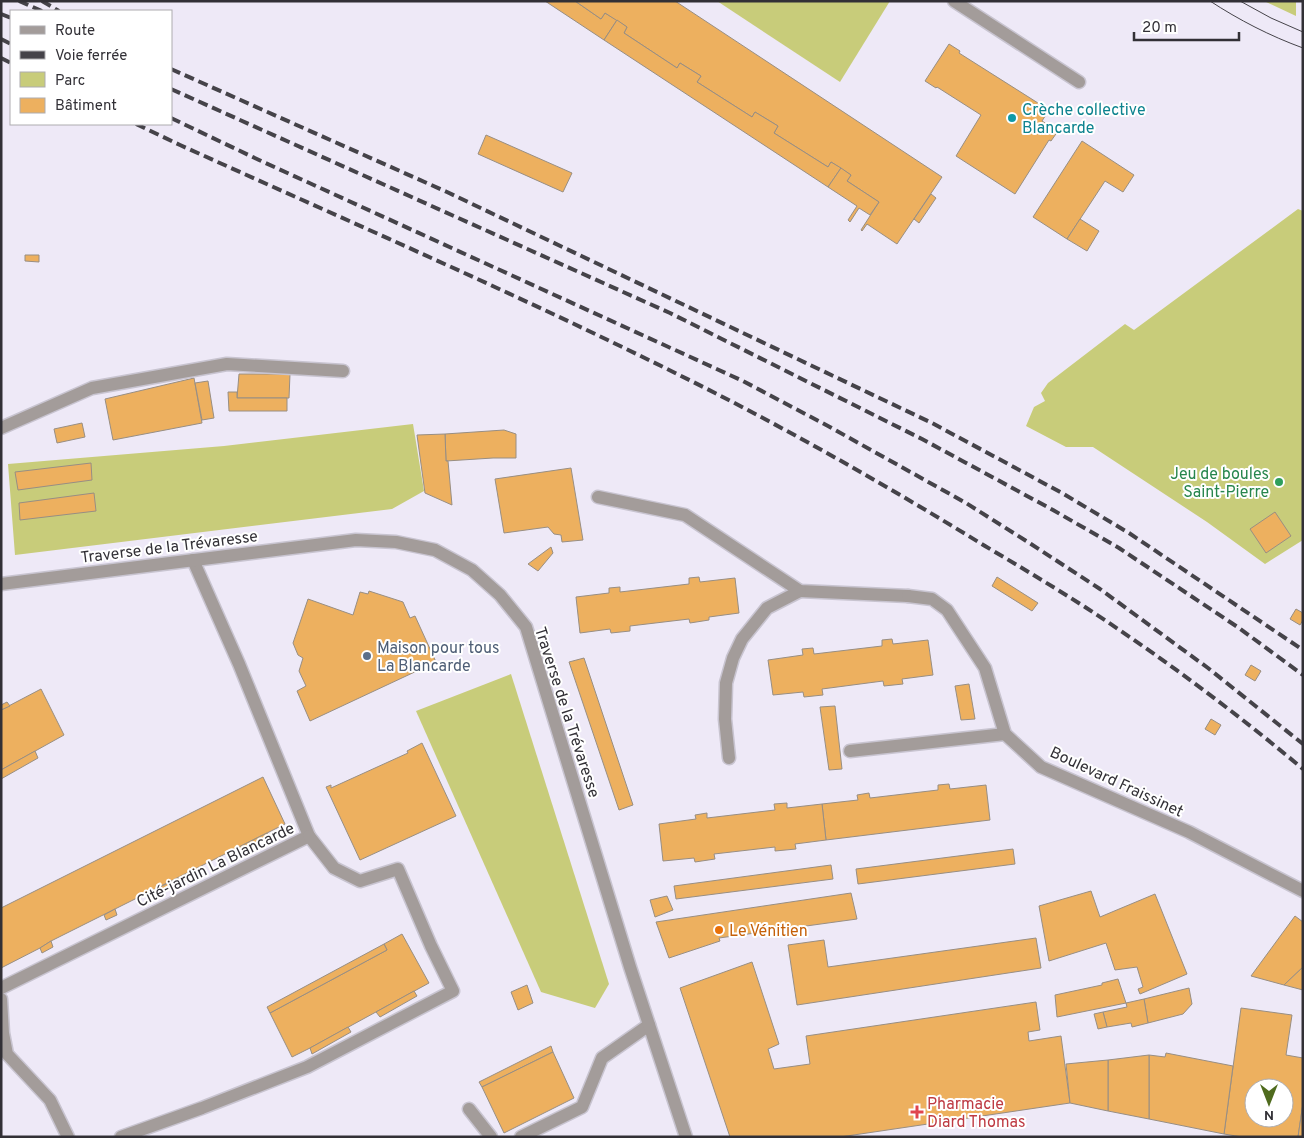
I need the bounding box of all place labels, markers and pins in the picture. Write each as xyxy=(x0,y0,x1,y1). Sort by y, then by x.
place label: Crèche collective Blancarde xyxy=(1022,101,1146,139)
marker: Crèche collective Blancarde xyxy=(1006,112,1018,124)
place label: Jeu de boules Saint-Pierre xyxy=(1170,465,1269,503)
marker: Jeu de boules Saint-Pierre xyxy=(1273,476,1285,488)
place label: Maison pour tous La Blancarde xyxy=(377,639,499,677)
marker: Maison pour tous La Blancarde xyxy=(361,650,373,662)
place label: Le Vénitien xyxy=(729,922,808,942)
marker: Le Vénitien xyxy=(713,924,725,936)
place label: Pharmacie Diard Thomas xyxy=(927,1095,1026,1133)
marker: Pharmacie Diard Thomas xyxy=(911,1106,923,1118)

